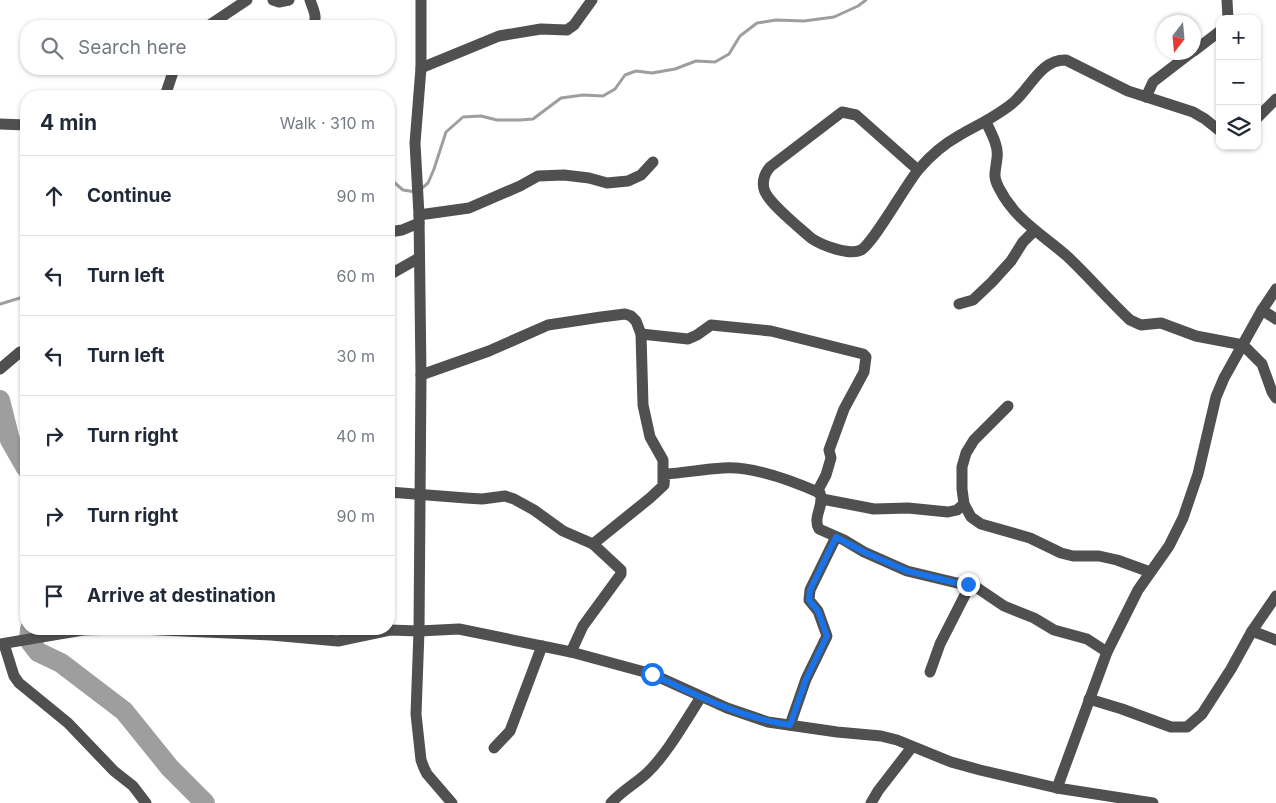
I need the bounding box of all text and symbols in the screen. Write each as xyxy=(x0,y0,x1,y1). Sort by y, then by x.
north arrow xyxy=(1156,15,1201,60)
map controls xyxy=(1216,15,1261,150)
button: + xyxy=(1216,15,1261,60)
search box xyxy=(20,20,395,75)
icon: search xyxy=(38,34,66,62)
text: Search here xyxy=(78,36,187,59)
button: − xyxy=(1216,60,1261,105)
button: layers xyxy=(1216,105,1261,150)
text: 4 min xyxy=(40,110,97,135)
text: Walk · 310 m xyxy=(280,113,375,133)
icon: ahead xyxy=(40,182,68,210)
text: Continue xyxy=(87,184,172,207)
text: 90 m xyxy=(336,186,375,206)
icon: left xyxy=(40,262,68,290)
text: Turn left xyxy=(87,264,165,287)
text: 60 m xyxy=(336,266,375,286)
icon: left xyxy=(40,342,68,370)
text: Turn left xyxy=(87,344,165,367)
text: 30 m xyxy=(337,346,375,366)
icon: right xyxy=(40,422,68,450)
text: Turn right xyxy=(87,424,178,447)
text: 40 m xyxy=(336,426,375,446)
icon: right xyxy=(40,502,68,530)
text: Turn right xyxy=(87,504,178,527)
text: 90 m xyxy=(336,506,375,526)
route end xyxy=(957,573,980,596)
icon: arrive xyxy=(40,582,68,610)
text: Arrive at destination xyxy=(87,584,276,607)
route start xyxy=(641,663,664,686)

